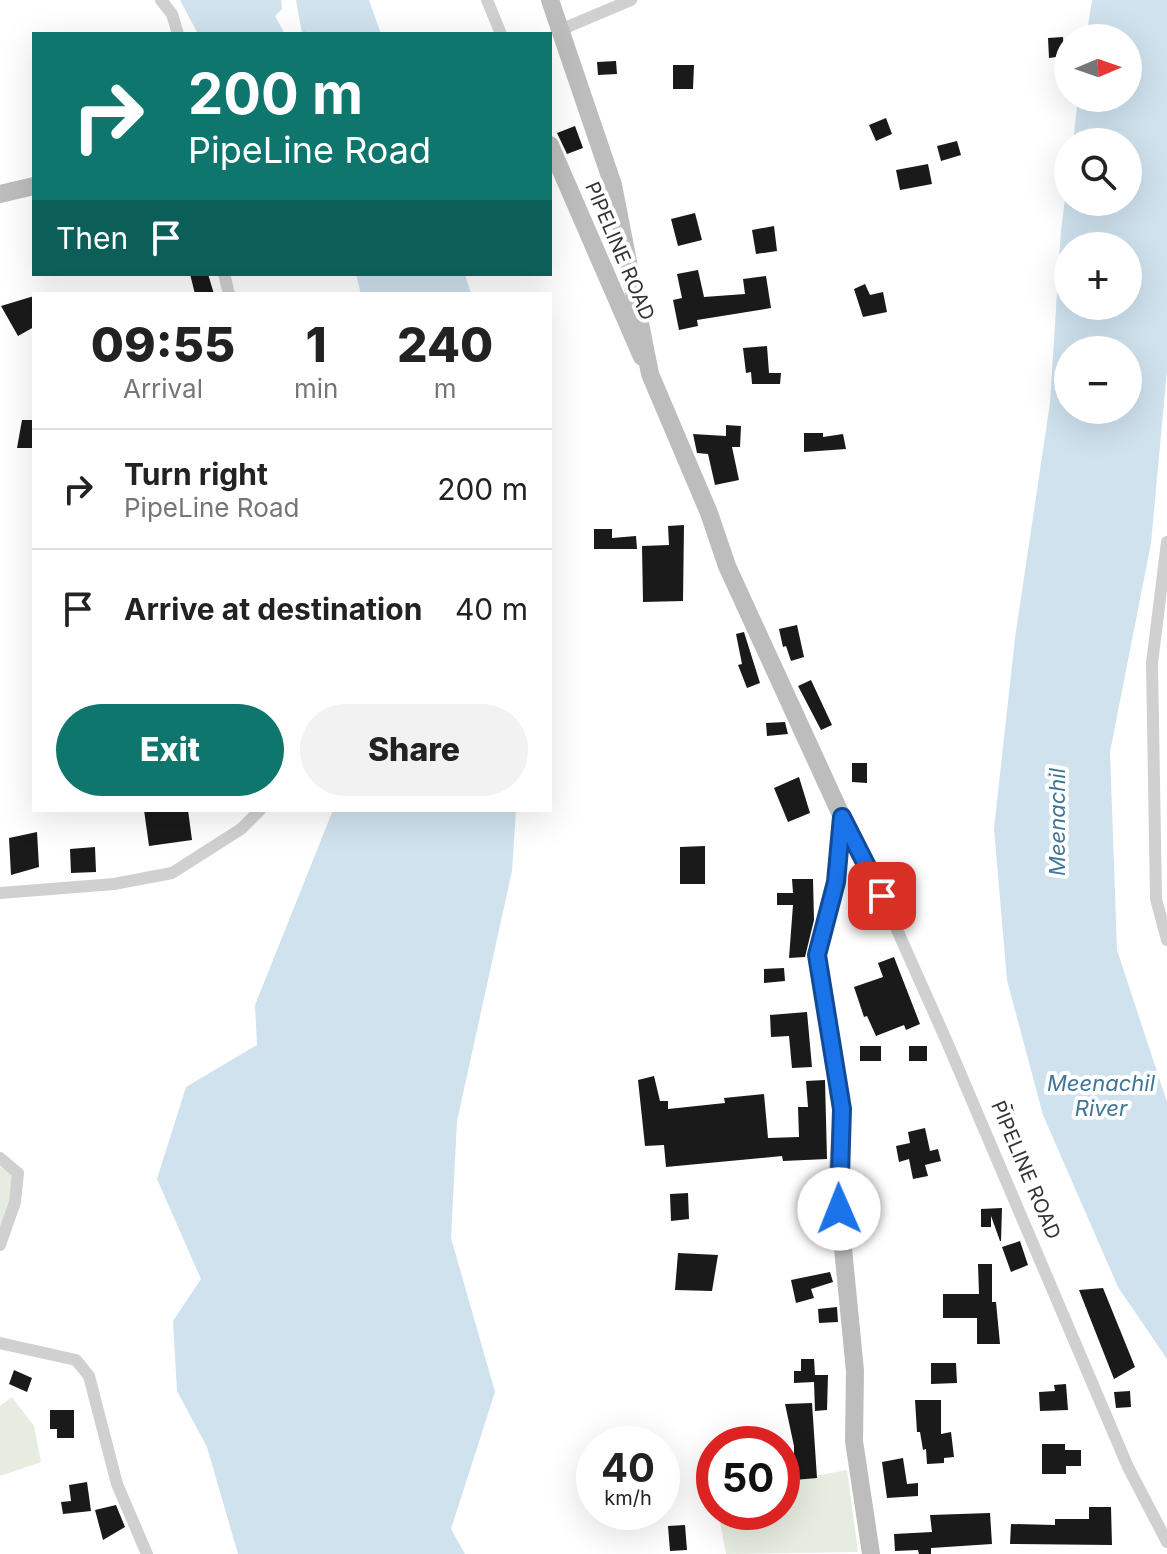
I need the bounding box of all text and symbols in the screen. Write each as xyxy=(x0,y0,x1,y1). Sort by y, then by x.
north arrow xyxy=(1054,24,1142,112)
map controls xyxy=(1054,24,1142,424)
text: 200 m xyxy=(188,60,363,128)
icon: right xyxy=(56,64,160,168)
text: PipeLine Road xyxy=(188,128,431,172)
button: search xyxy=(1054,128,1142,216)
street label: PIPELINE ROAD xyxy=(580,178,660,324)
icon: arrive xyxy=(144,216,188,260)
text: Then xyxy=(56,220,128,256)
button: + xyxy=(1054,232,1142,320)
text: 09:55 xyxy=(91,315,235,374)
text: 1 xyxy=(306,315,327,374)
text: 240 xyxy=(397,315,493,374)
button: − xyxy=(1054,336,1142,424)
text: Arrival xyxy=(123,373,203,404)
text: min xyxy=(294,373,338,404)
text: m xyxy=(434,373,457,404)
text: Turn right xyxy=(124,456,268,492)
icon: right xyxy=(56,467,100,511)
text: 200 m xyxy=(437,471,528,507)
text: PipeLine Road xyxy=(124,492,300,523)
icon: arrive xyxy=(56,587,100,631)
text: Arrive at destination xyxy=(124,591,422,627)
text: 40 m xyxy=(455,591,528,627)
button: Exit xyxy=(56,704,284,796)
button: Share xyxy=(300,704,528,796)
water label: Meenachil xyxy=(1044,767,1070,876)
pin xyxy=(848,862,916,930)
icon: arrive xyxy=(860,874,904,918)
water label: Meenachil River xyxy=(1047,1070,1156,1121)
street label: PIPELINE ROAD xyxy=(986,1097,1066,1243)
position arrow xyxy=(797,1167,881,1251)
speed limit sign: 50 xyxy=(696,1426,800,1530)
text: 40 xyxy=(601,1443,655,1492)
text: km/h xyxy=(604,1486,652,1510)

